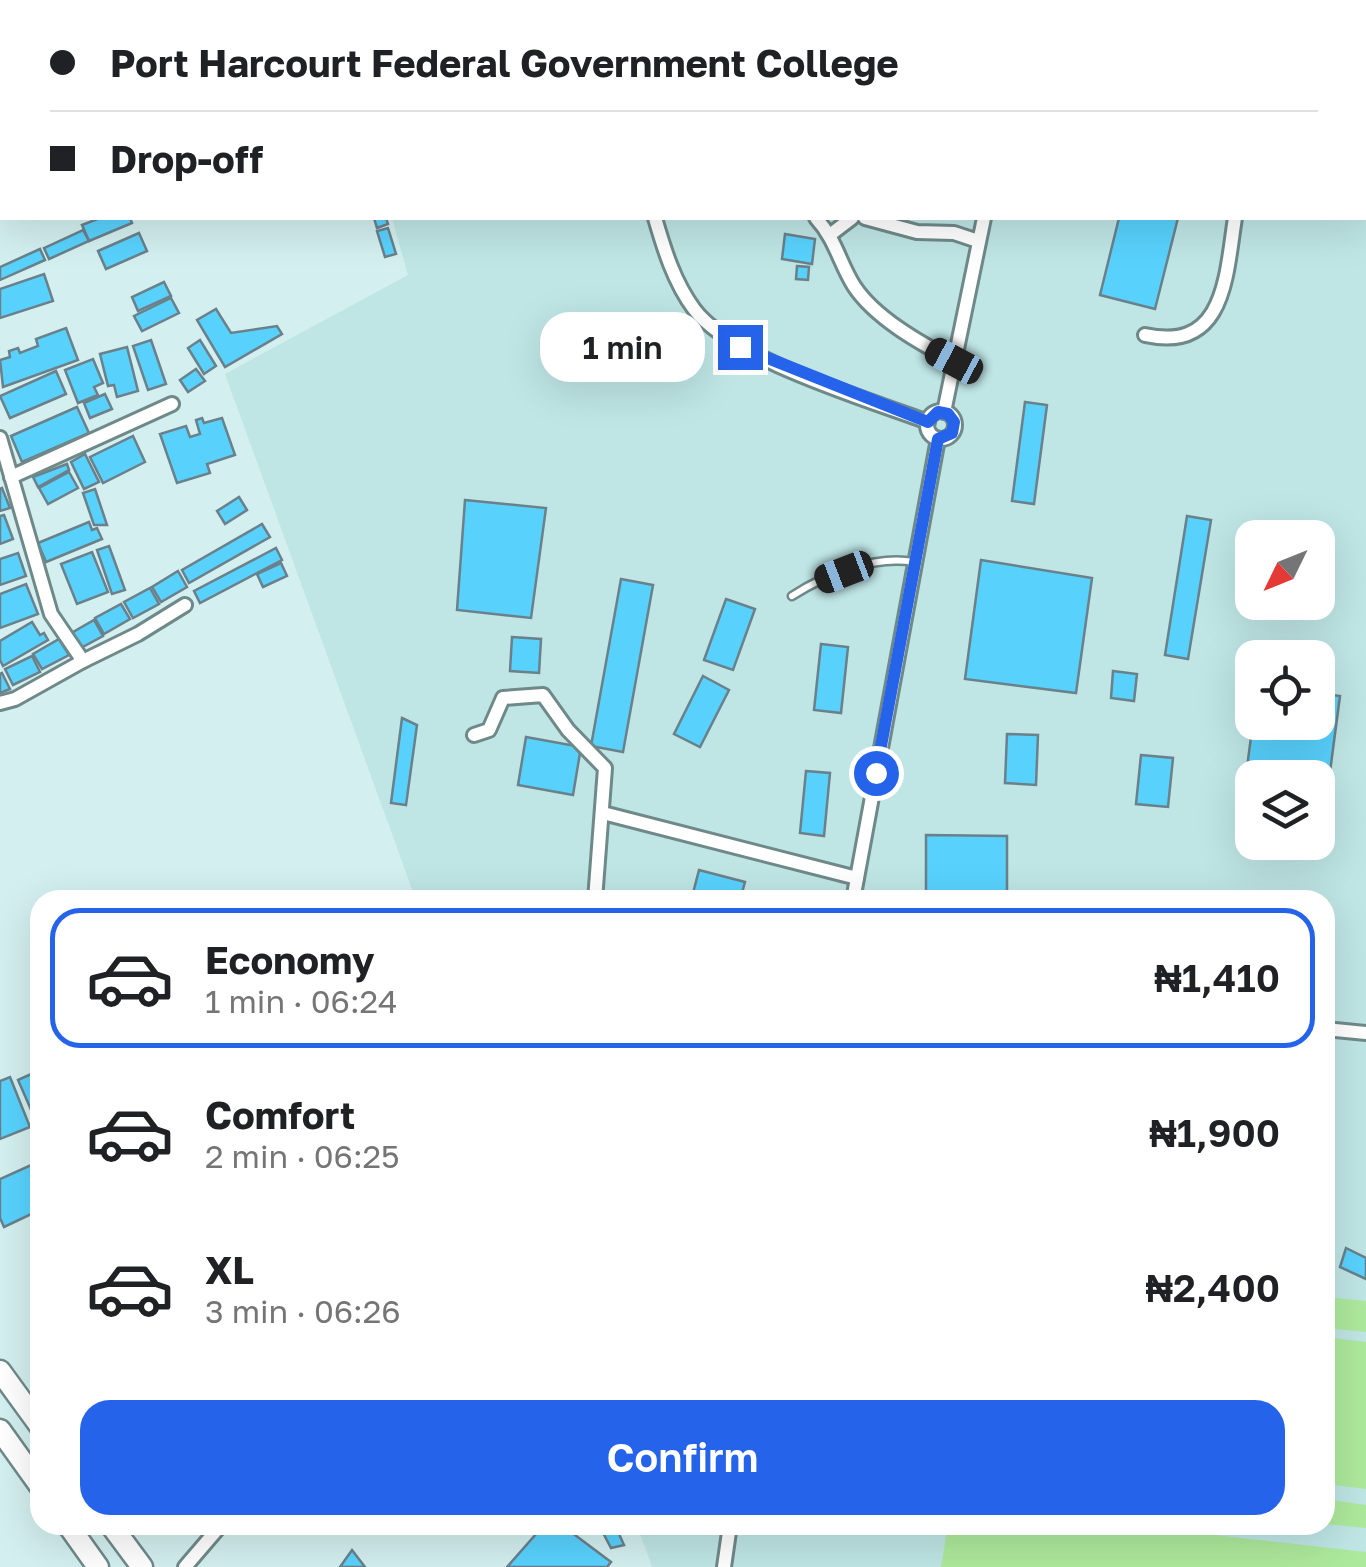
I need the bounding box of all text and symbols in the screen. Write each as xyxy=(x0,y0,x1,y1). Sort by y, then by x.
text: Port Harcourt Federal Government College xyxy=(110,40,899,85)
text: Drop-off xyxy=(110,136,263,181)
callout: 1 min xyxy=(540,312,705,382)
route end xyxy=(718,325,763,370)
text: 1 min xyxy=(582,328,663,366)
car xyxy=(920,334,988,388)
north arrow xyxy=(1235,520,1335,620)
map controls xyxy=(1235,520,1335,860)
car xyxy=(811,547,877,597)
button: locate xyxy=(1235,640,1335,740)
route start xyxy=(854,751,899,796)
button: layers xyxy=(1235,760,1335,860)
icon: car xyxy=(85,933,175,1023)
text: Economy xyxy=(205,937,374,982)
text: ₦1,410 xyxy=(1154,955,1280,1000)
text: 1 min · 06:24 xyxy=(205,982,398,1020)
icon: car xyxy=(85,1088,175,1178)
text: Comfort xyxy=(205,1092,355,1137)
text: ₦1,900 xyxy=(1149,1110,1280,1155)
text: 2 min · 06:25 xyxy=(205,1137,400,1175)
icon: car xyxy=(85,1243,175,1333)
text: XL xyxy=(205,1247,254,1292)
text: ₦2,400 xyxy=(1146,1265,1280,1310)
text: 3 min · 06:26 xyxy=(205,1292,401,1330)
button: Confirm xyxy=(80,1400,1285,1515)

